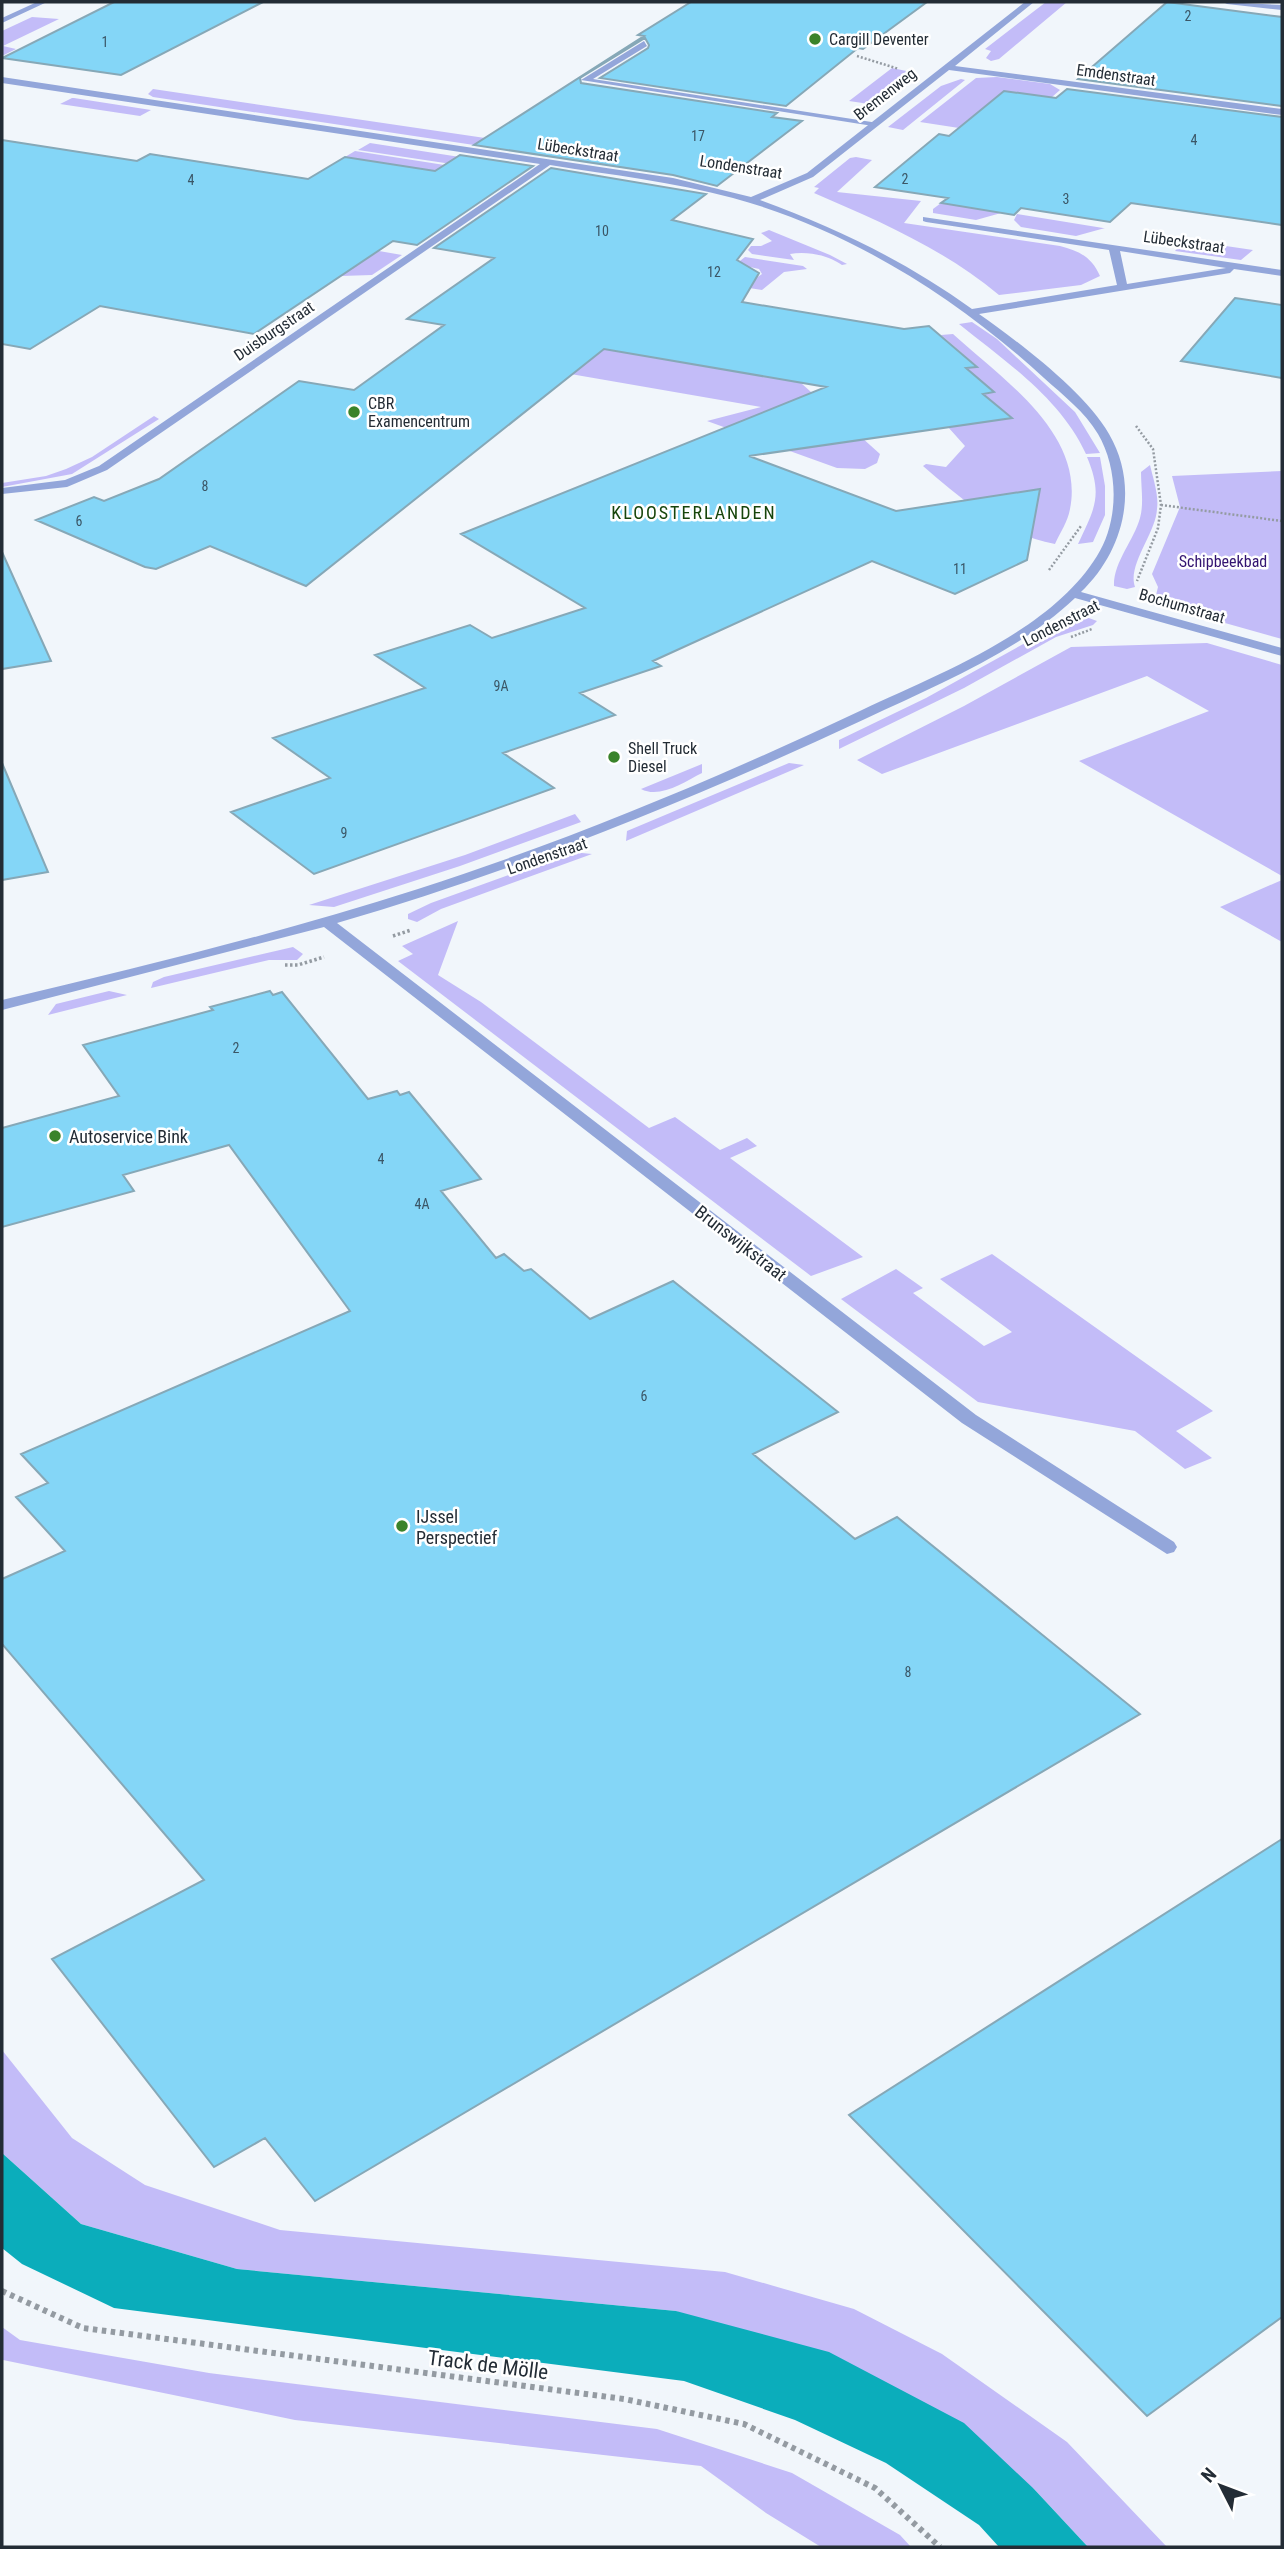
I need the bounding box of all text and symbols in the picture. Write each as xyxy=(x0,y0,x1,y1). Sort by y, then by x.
house number: 2 xyxy=(1185,8,1192,24)
place label: Cargill Deventer xyxy=(829,30,929,49)
marker: Cargill Deventer xyxy=(807,31,823,47)
house number: 1 xyxy=(102,34,108,50)
street label: Emdenstraat xyxy=(1075,60,1157,90)
street label: Bremenweg xyxy=(850,64,920,124)
house number: 17 xyxy=(691,128,705,144)
house number: 4 xyxy=(1191,132,1198,148)
street label: Lübeckstraat xyxy=(536,134,620,166)
street label: Londenstraat xyxy=(698,151,784,183)
house number: 2 xyxy=(902,171,909,187)
house number: 4 xyxy=(188,172,195,188)
house number: 3 xyxy=(1063,191,1069,207)
house number: 10 xyxy=(595,223,609,239)
street label: Lübeckstraat xyxy=(1142,227,1226,257)
house number: 12 xyxy=(707,264,721,280)
street label: Duisburgstraat xyxy=(230,297,318,365)
place label: CBR Examencentrum xyxy=(368,394,470,431)
marker: CBR Examencentrum xyxy=(346,404,362,420)
house number: 8 xyxy=(202,478,209,494)
district label: KLOOSTERLANDEN xyxy=(611,502,777,523)
house number: 6 xyxy=(76,513,83,529)
park label: Schipbeekbad xyxy=(1179,552,1267,571)
house number: 11 xyxy=(953,561,967,577)
street label: Bochumstraat xyxy=(1137,585,1227,627)
street label: Londenstraat xyxy=(1020,596,1103,650)
house number: 9A xyxy=(494,678,508,694)
place label: Shell Truck Diesel xyxy=(628,739,698,776)
marker: Shell Truck Diesel xyxy=(606,749,622,765)
house number: 9 xyxy=(341,825,347,841)
street label: Londenstraat xyxy=(505,833,590,879)
house number: 2 xyxy=(233,1040,240,1056)
place label: Autoservice Bink xyxy=(69,1126,188,1147)
marker: Autoservice Bink xyxy=(47,1128,63,1144)
house number: 4 xyxy=(378,1151,385,1167)
house number: 4A xyxy=(415,1196,429,1212)
street label: Brunswijkstraat xyxy=(691,1201,791,1285)
house number: 6 xyxy=(641,1388,648,1404)
place label: IJssel Perspectief xyxy=(416,1506,498,1548)
marker: IJssel Perspectief xyxy=(394,1518,410,1534)
house number: 8 xyxy=(905,1664,912,1680)
street label: Track de Mölle xyxy=(426,2346,550,2384)
north arrow xyxy=(1186,2451,1256,2521)
text: N xyxy=(1196,2463,1221,2487)

